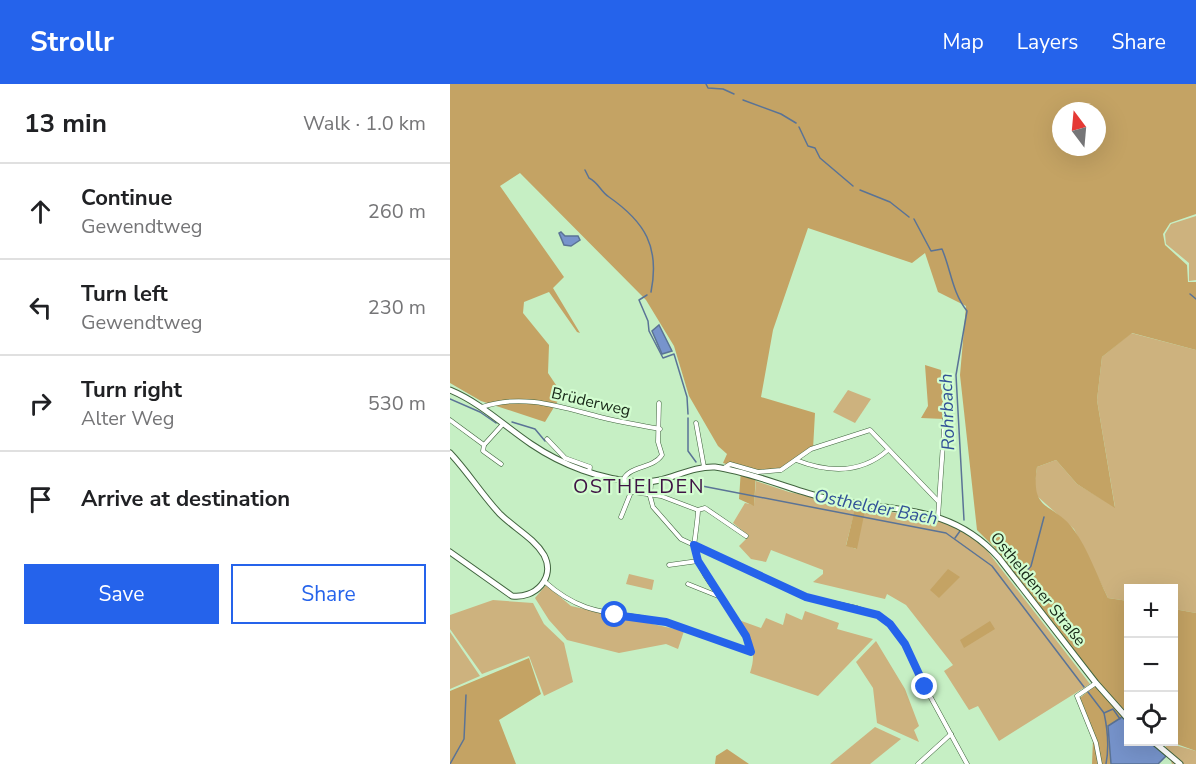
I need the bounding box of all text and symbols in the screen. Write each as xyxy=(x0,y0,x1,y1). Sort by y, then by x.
text: Strollr xyxy=(30,23,114,61)
text: Map xyxy=(942,28,984,56)
text: Layers xyxy=(1017,28,1078,56)
text: Share xyxy=(1111,28,1166,56)
north arrow xyxy=(1052,102,1106,156)
text: 13 min xyxy=(24,106,107,141)
text: Walk · 1.0 km xyxy=(303,110,426,137)
text: Continue xyxy=(81,183,172,213)
icon: ahead xyxy=(24,195,57,228)
text: 260 m xyxy=(368,198,426,225)
text: Gewendtweg xyxy=(81,213,203,240)
text: Turn left xyxy=(81,279,168,309)
icon: left xyxy=(24,291,57,324)
text: 230 m xyxy=(368,294,426,321)
text: Gewendtweg xyxy=(81,309,203,336)
water label: Rohrbach xyxy=(934,373,960,451)
text: Turn right xyxy=(81,375,182,405)
street label: Brüderweg xyxy=(549,382,633,422)
icon: right xyxy=(24,387,57,420)
text: 530 m xyxy=(368,390,426,417)
text: Alter Weg xyxy=(81,405,174,432)
district label: OSTHELDEN xyxy=(573,473,705,500)
icon: arrive xyxy=(24,483,57,516)
water label: Osthelder Bach xyxy=(812,483,940,531)
text: Arrive at destination xyxy=(81,484,290,514)
street label: Ostheldener Straße xyxy=(985,527,1091,651)
button: Save xyxy=(24,564,219,624)
button: Share xyxy=(231,564,426,624)
map controls xyxy=(1124,584,1178,746)
button: + xyxy=(1124,584,1178,638)
route start xyxy=(601,601,627,627)
button: − xyxy=(1124,638,1178,692)
route end xyxy=(911,673,937,699)
button: locate xyxy=(1124,692,1178,746)

